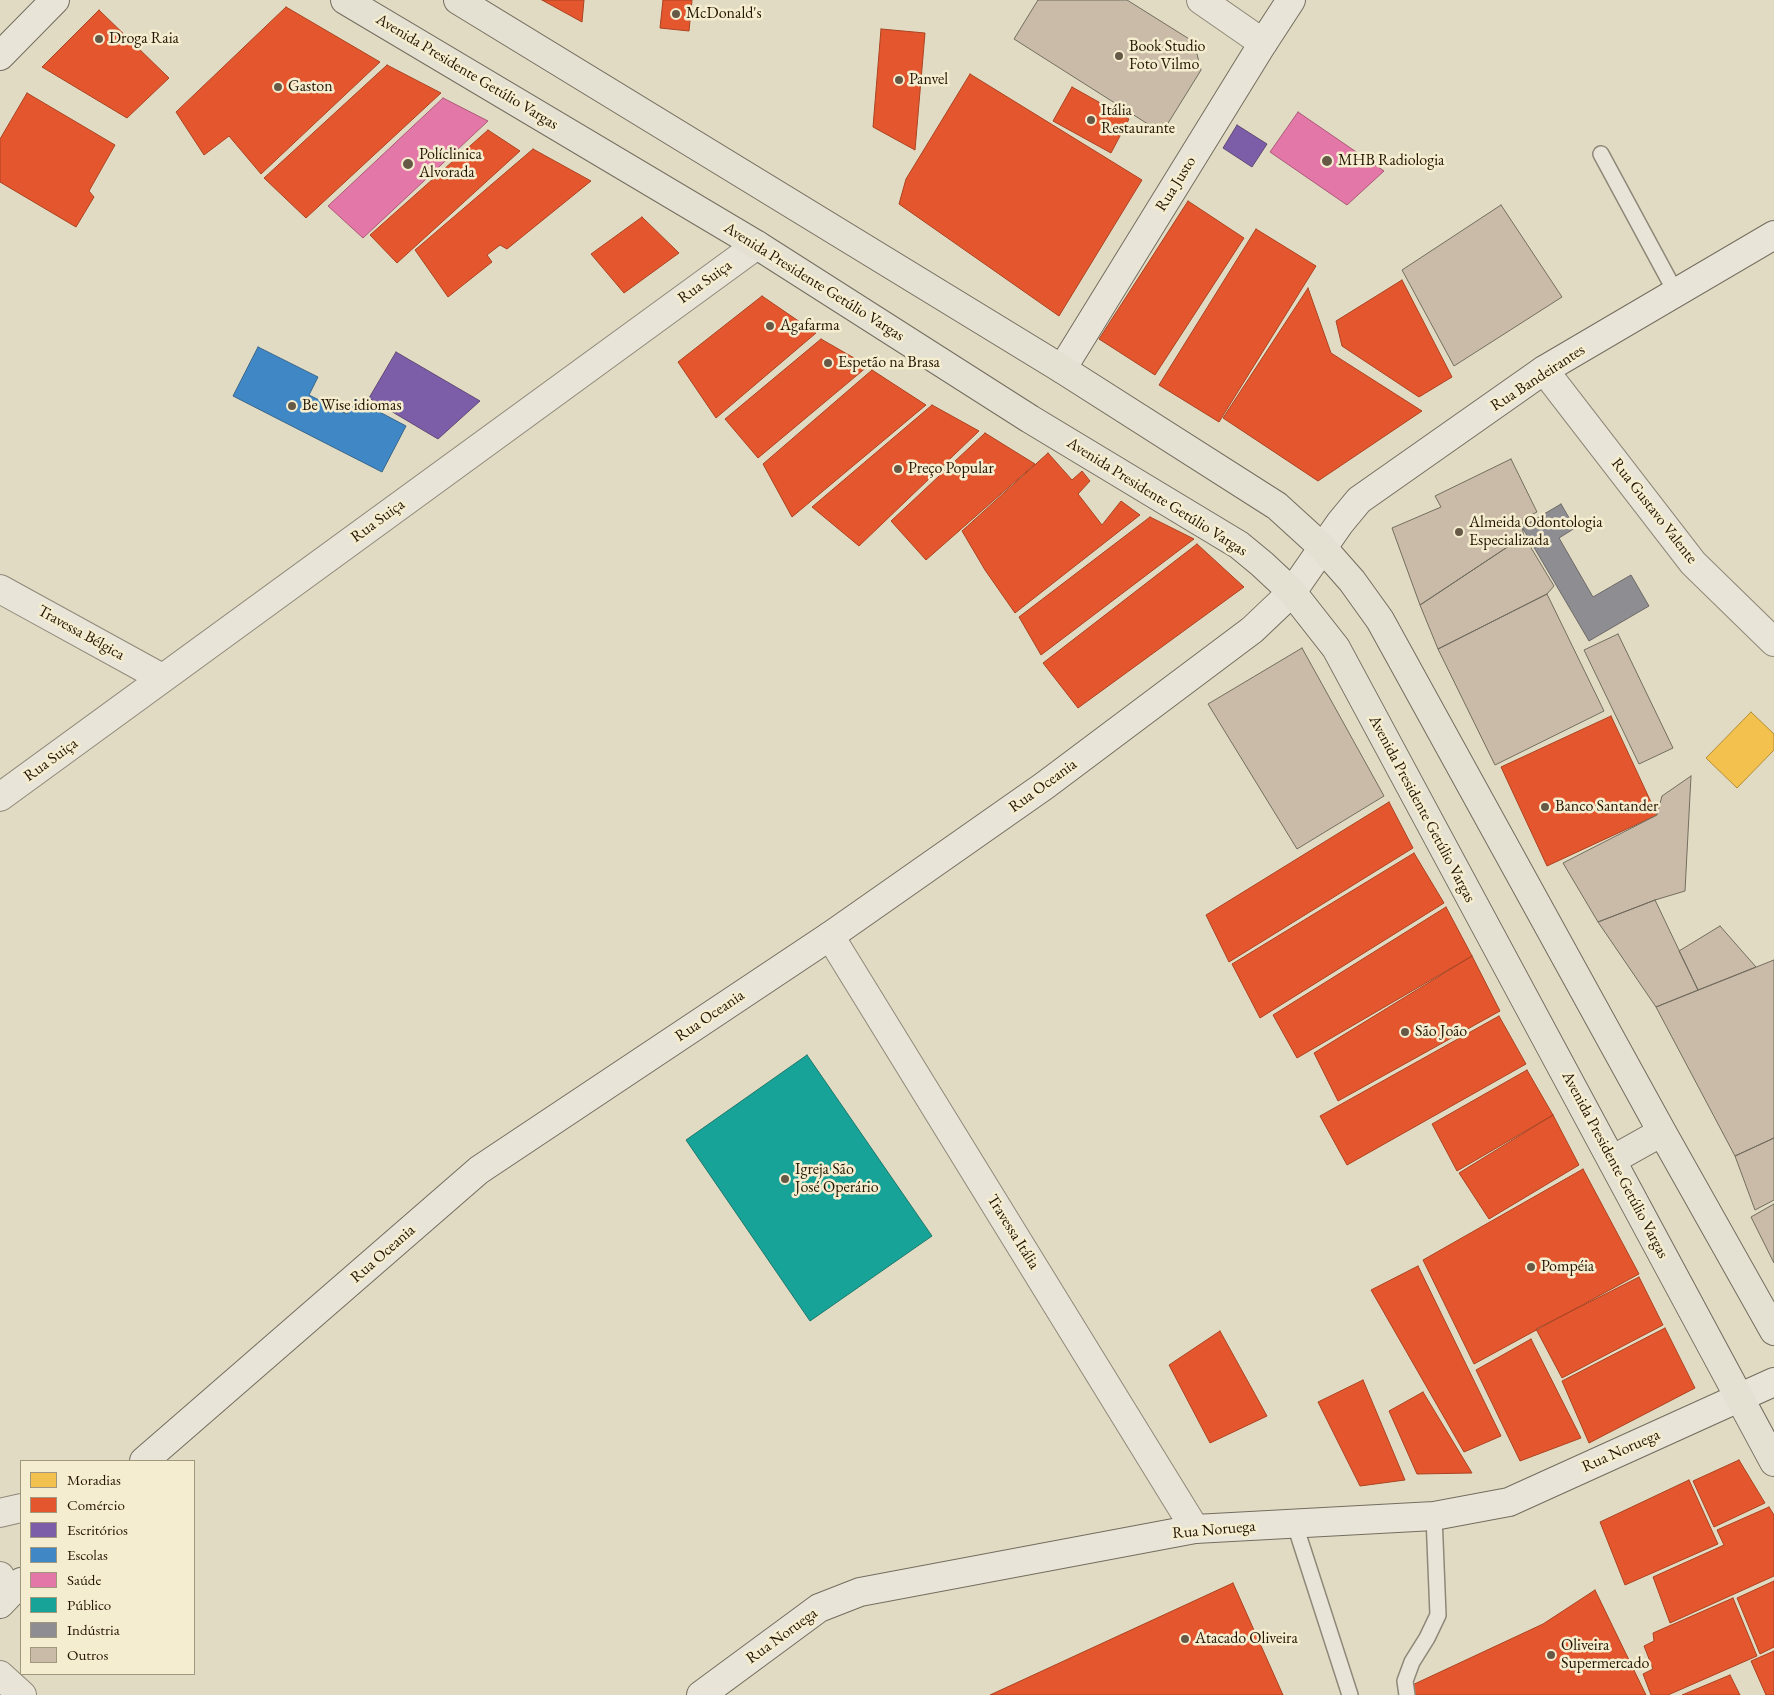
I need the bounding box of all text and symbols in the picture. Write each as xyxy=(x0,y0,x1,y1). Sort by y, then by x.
place label: McDonald's xyxy=(686,4,762,24)
marker: McDonald's xyxy=(670,8,682,20)
street label: Avenida Presidente Getúlio Vargas xyxy=(372,10,562,134)
place label: Droga Raia xyxy=(109,29,179,49)
marker: Droga Raia xyxy=(93,33,105,45)
place label: Book Studio Foto Vilmo xyxy=(1129,37,1206,75)
marker: Book Studio Foto Vilmo xyxy=(1113,50,1125,62)
place label: Panvel xyxy=(909,70,948,90)
marker: Panvel xyxy=(893,74,905,86)
place label: Gaston xyxy=(288,77,333,97)
marker: Gaston xyxy=(272,81,284,93)
place label: Itália Restaurante xyxy=(1101,101,1175,139)
marker: Itália Restaurante xyxy=(1085,114,1097,126)
place label: Políclinica Alvorada xyxy=(419,145,482,183)
place label: MHB Radiologia xyxy=(1338,151,1444,171)
street label: Rua Justo xyxy=(1152,153,1200,215)
marker: MHB Radiologia xyxy=(1320,154,1334,168)
marker: Políclinica Alvorada xyxy=(401,157,415,171)
street label: Avenida Presidente Getúlio Vargas xyxy=(720,218,908,346)
street label: Rua Suiça xyxy=(674,256,736,308)
place label: Agafarma xyxy=(780,316,840,336)
marker: Agafarma xyxy=(764,320,776,332)
street label: Rua Bandeirantes xyxy=(1487,340,1589,416)
place label: Espetão na Brasa xyxy=(838,353,940,373)
marker: Espetão na Brasa xyxy=(822,357,834,369)
place label: Be Wise idiomas xyxy=(302,396,402,416)
marker: Be Wise idiomas xyxy=(286,400,298,412)
street label: Avenida Presidente Getúlio Vargas xyxy=(1063,433,1251,561)
street label: Rua Gustavo Valente xyxy=(1607,454,1701,568)
place label: Preço Popular xyxy=(908,459,994,479)
marker: Preço Popular xyxy=(892,463,904,475)
street label: Rua Suiça xyxy=(347,495,409,547)
place label: Almeida Odontologia Especializada xyxy=(1469,513,1603,551)
marker: Almeida Odontologia Especializada xyxy=(1453,526,1465,538)
street label: Travessa Bélgica xyxy=(34,601,128,665)
street label: Avenida Presidente Getúlio Vargas xyxy=(1364,712,1480,906)
street label: Rua Suiça xyxy=(20,734,82,786)
street label: Rua Oceania xyxy=(1005,755,1081,817)
place label: Banco Santander xyxy=(1555,797,1658,817)
marker: Banco Santander xyxy=(1539,801,1551,813)
street label: Rua Oceania xyxy=(672,986,748,1046)
place label: São João xyxy=(1415,1022,1467,1042)
marker: São João xyxy=(1399,1026,1411,1038)
street label: Avenida Presidente Getúlio Vargas xyxy=(1557,1068,1673,1262)
place label: Igreja São José Operário xyxy=(795,1160,879,1198)
marker: Igreja São José Operário xyxy=(779,1173,791,1185)
street label: Travessa Itália xyxy=(983,1191,1043,1273)
street label: Rua Oceania xyxy=(347,1221,419,1287)
place label: Pompéia xyxy=(1541,1257,1594,1277)
marker: Pompéia xyxy=(1525,1261,1537,1273)
street label: Rua Noruega xyxy=(1579,1425,1663,1477)
legend xyxy=(20,1460,195,1675)
text: Moradias xyxy=(67,1470,121,1489)
text: Comércio xyxy=(67,1495,125,1514)
street label: Rua Noruega xyxy=(1172,1517,1256,1543)
text: Escritórios xyxy=(67,1520,128,1539)
text: Escolas xyxy=(67,1545,108,1564)
text: Saúde xyxy=(67,1570,101,1589)
text: Público xyxy=(67,1595,111,1614)
street label: Rua Noruega xyxy=(743,1604,821,1668)
text: Indústria xyxy=(67,1620,120,1639)
place label: Atacado Oliveira xyxy=(1195,1629,1298,1649)
marker: Atacado Oliveira xyxy=(1179,1633,1191,1645)
place label: Oliveira Supermercado xyxy=(1561,1636,1649,1674)
text: Outros xyxy=(67,1645,108,1664)
marker: Oliveira Supermercado xyxy=(1545,1649,1557,1661)

